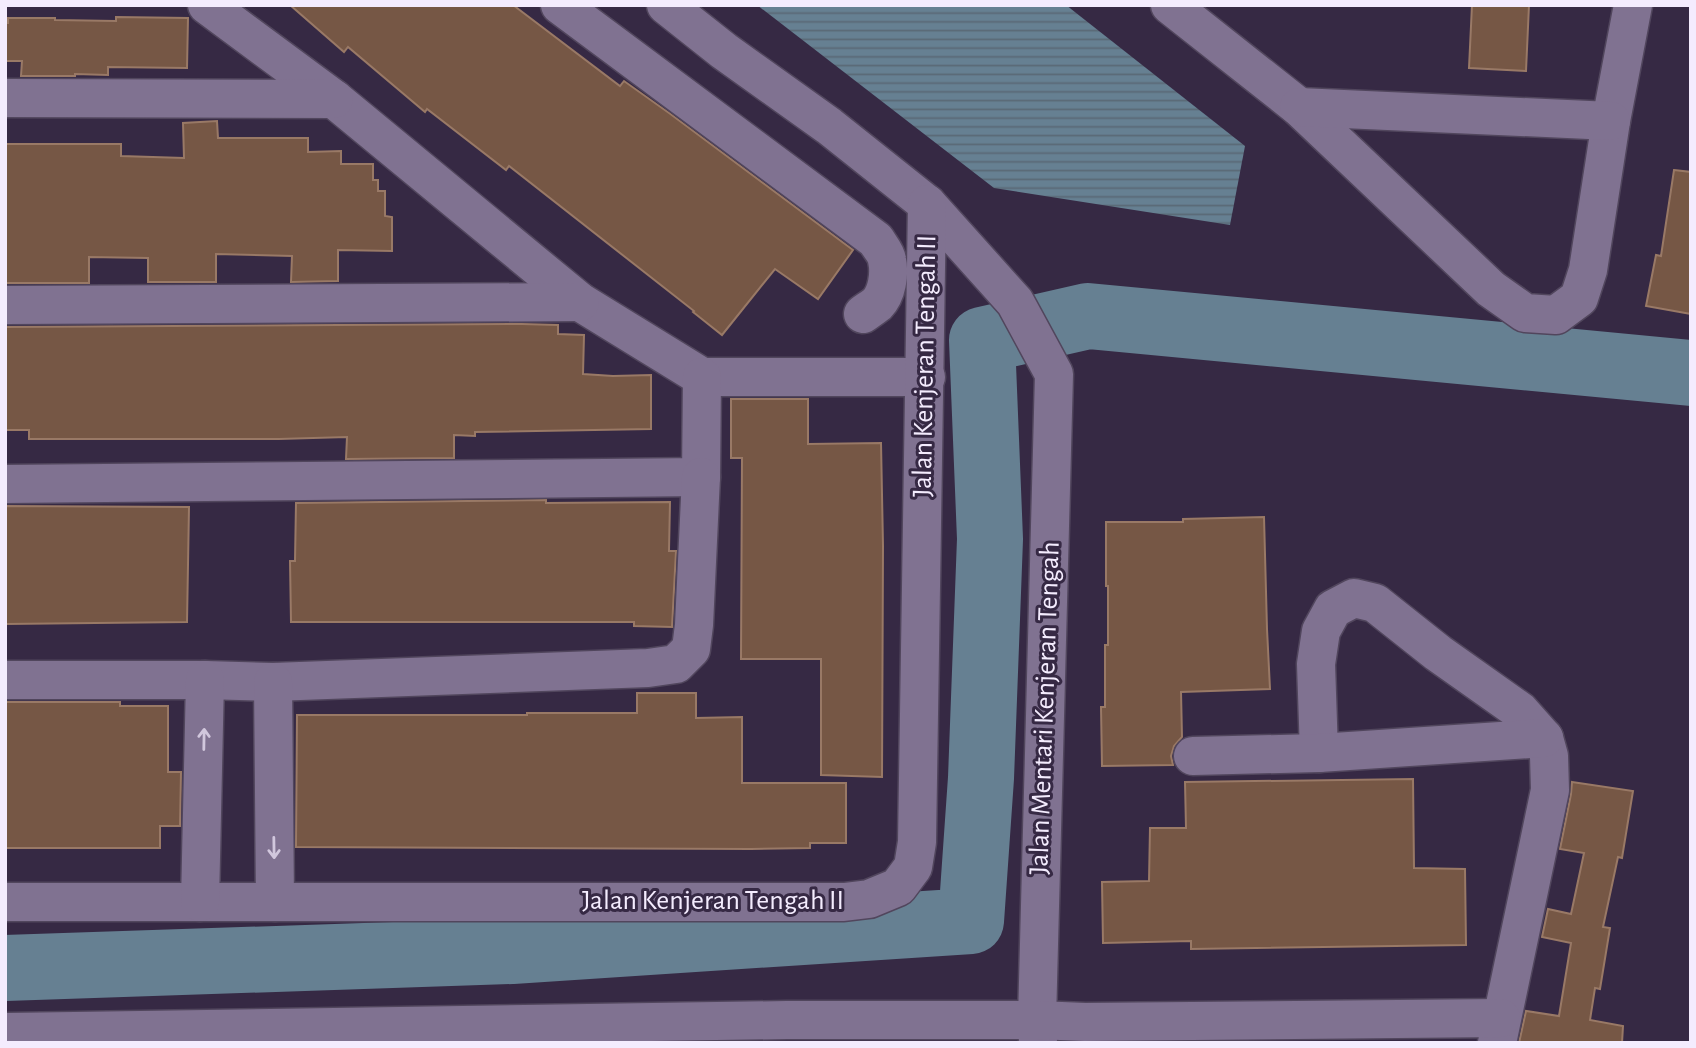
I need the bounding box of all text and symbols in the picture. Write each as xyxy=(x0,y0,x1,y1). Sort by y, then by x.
street label: Jalan Kenjeran Tengah II xyxy=(909,235,941,497)
street label: Jalan Mentari Kenjeran Tengah xyxy=(1025,541,1065,875)
one-way arrow xyxy=(197,727,210,750)
one-way arrow xyxy=(268,836,281,859)
street label: Jalan Kenjeran Tengah II xyxy=(582,887,844,915)

